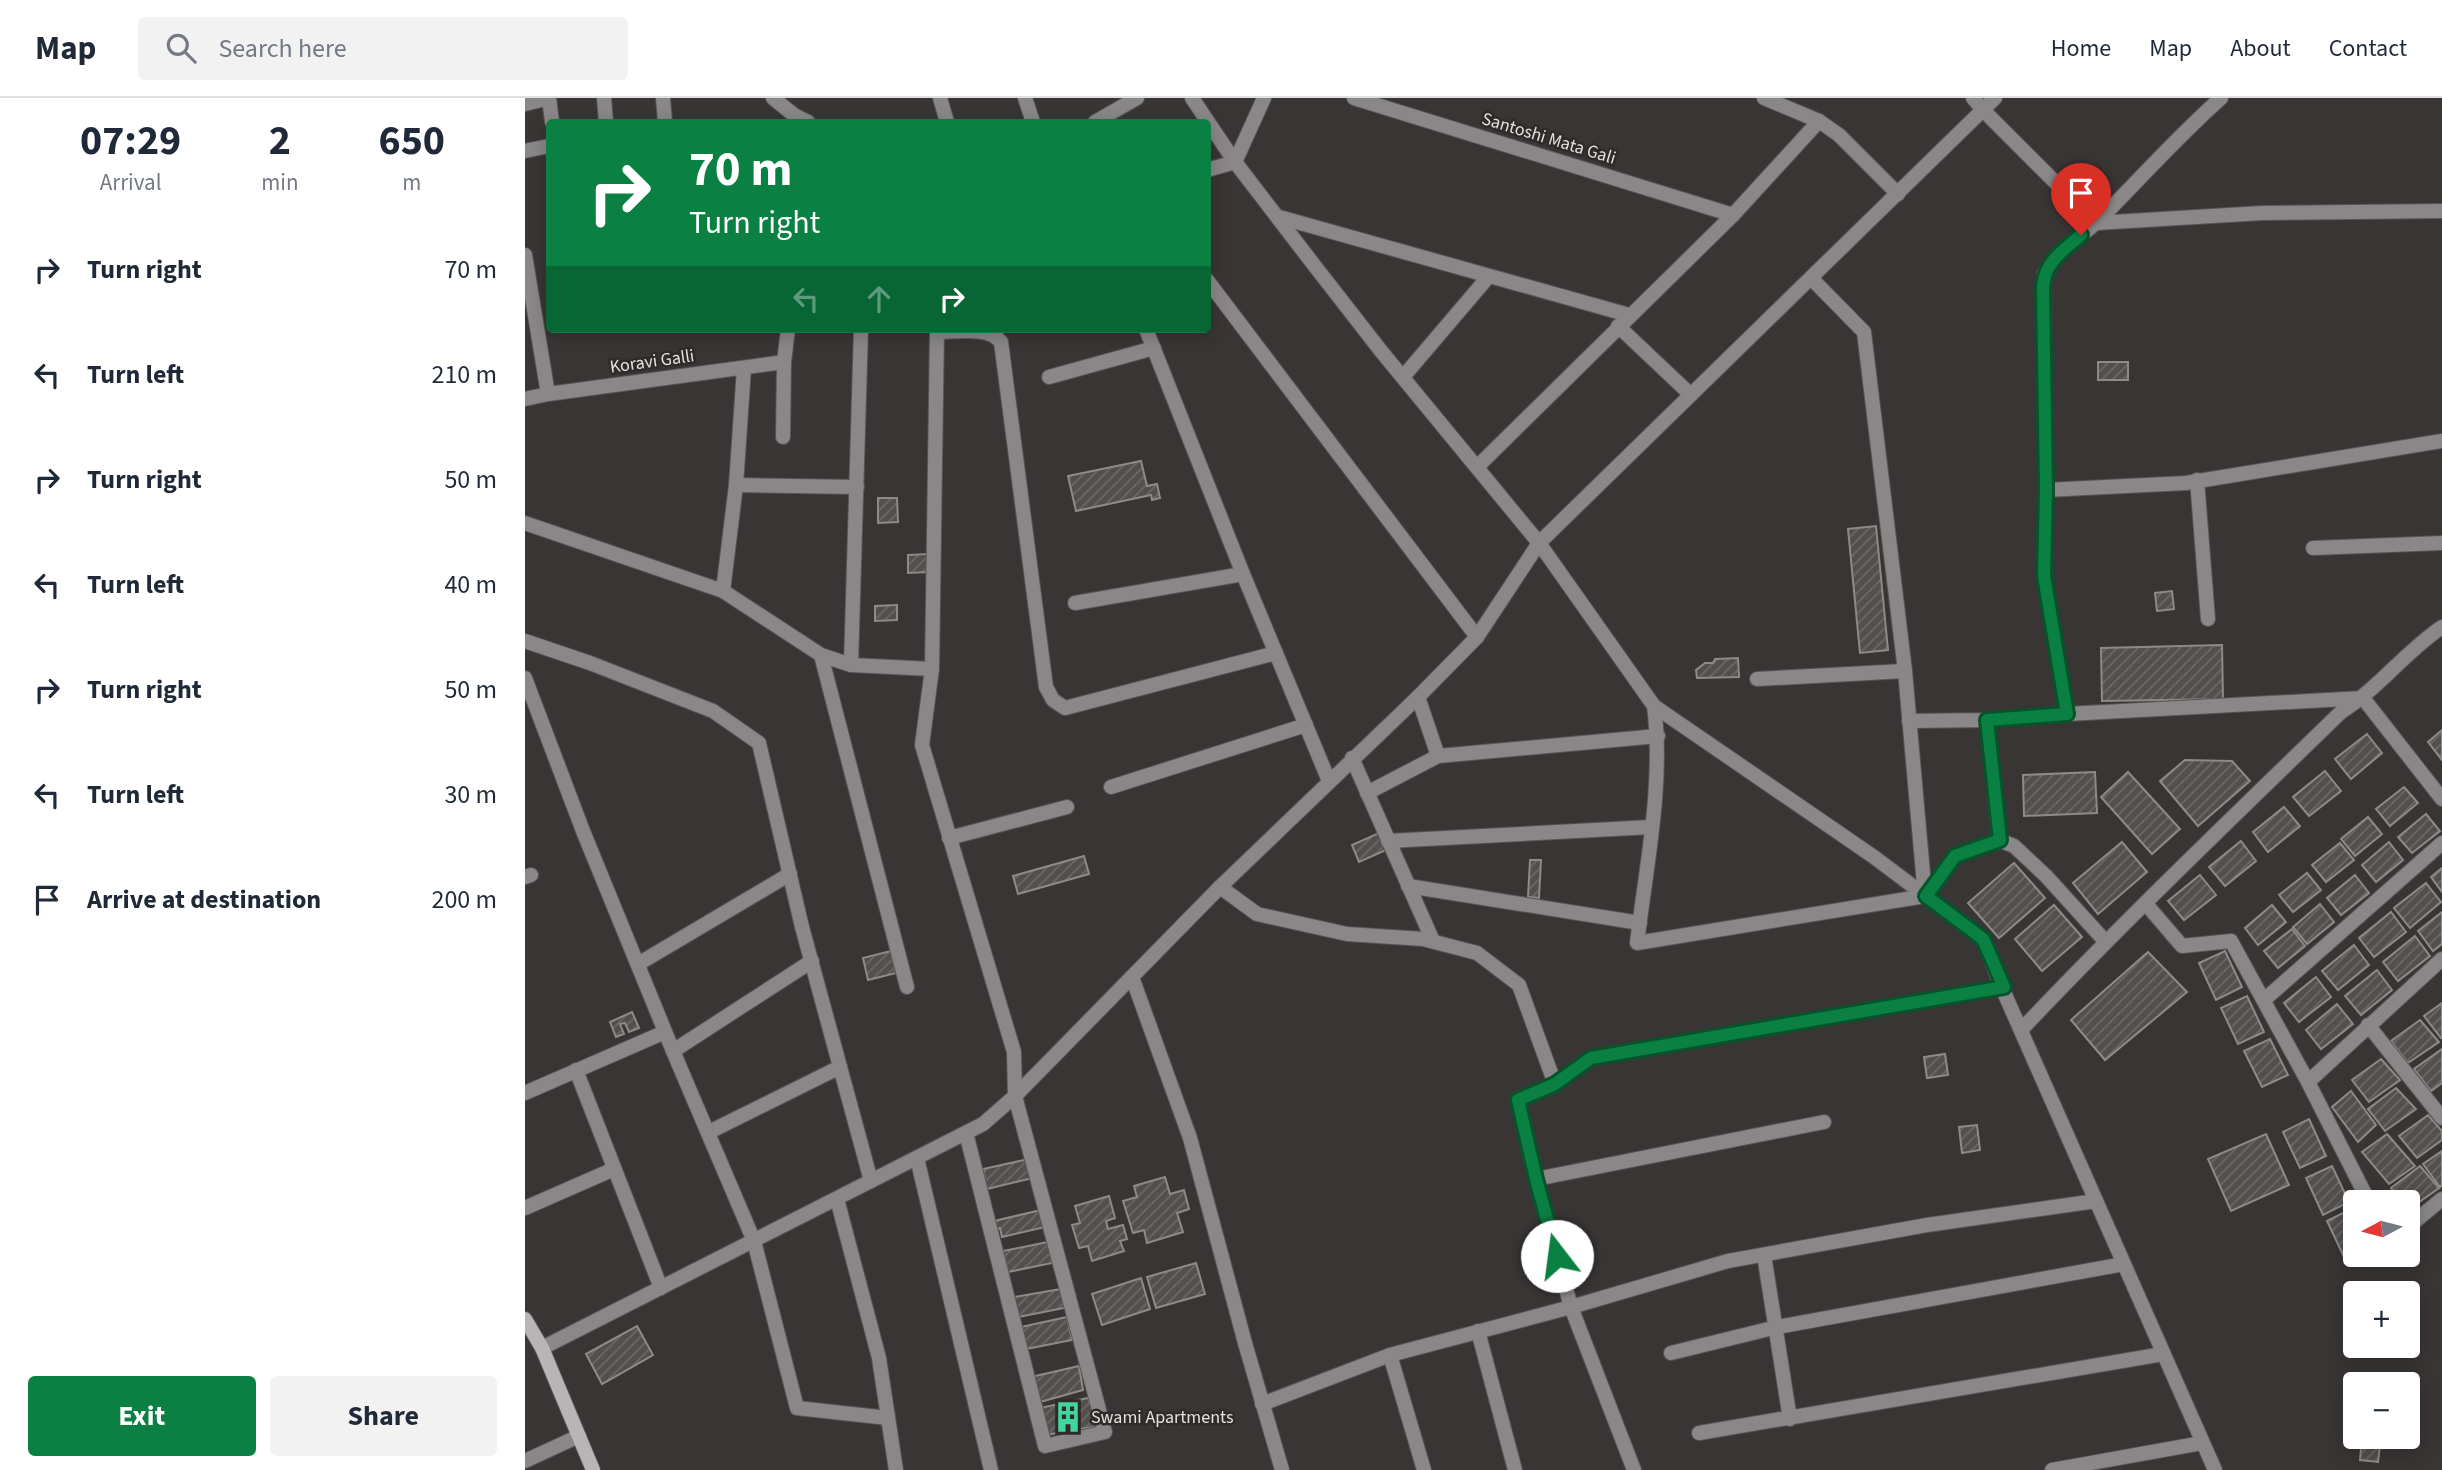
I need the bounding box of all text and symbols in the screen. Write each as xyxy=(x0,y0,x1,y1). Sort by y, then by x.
search box xyxy=(138,17,628,80)
text: Map xyxy=(35,25,96,72)
icon: search xyxy=(162,29,200,67)
text: Search here xyxy=(218,30,347,67)
text: Home xyxy=(2051,31,2111,66)
text: Map xyxy=(2149,31,2192,66)
text: About xyxy=(2230,31,2291,66)
text: Contact xyxy=(2329,31,2407,66)
street label: Santoshi Mata Gali xyxy=(1479,106,1619,171)
text: 07:29 xyxy=(80,111,181,171)
text: 2 xyxy=(269,111,291,171)
text: 650 xyxy=(378,111,445,171)
text: 70 m xyxy=(689,135,793,205)
icon: right xyxy=(574,147,665,238)
pin xyxy=(2051,163,2111,235)
text: Arrival xyxy=(100,166,162,199)
text: min xyxy=(261,166,299,199)
text: m xyxy=(402,166,421,199)
icon: arrive xyxy=(2062,174,2100,212)
text: Turn right xyxy=(689,200,820,246)
icon: right xyxy=(28,251,66,289)
text: Turn right xyxy=(87,251,202,288)
text: 70 m xyxy=(444,251,497,288)
icon: left xyxy=(787,280,825,318)
icon: ahead xyxy=(860,280,898,318)
icon: right xyxy=(933,280,971,318)
street label: Koravi Galli xyxy=(608,343,696,380)
icon: left xyxy=(28,356,66,394)
text: Turn left xyxy=(87,356,184,393)
text: 210 m xyxy=(431,356,497,393)
icon: right xyxy=(28,461,66,499)
text: Turn right xyxy=(87,461,202,498)
text: 50 m xyxy=(444,461,497,498)
icon: left xyxy=(28,566,66,604)
text: Turn left xyxy=(87,566,184,603)
text: 40 m xyxy=(444,566,497,603)
icon: right xyxy=(28,671,66,709)
text: Turn right xyxy=(87,671,202,708)
text: 50 m xyxy=(444,671,497,708)
icon: left xyxy=(28,776,66,814)
text: Turn left xyxy=(87,776,184,813)
text: 30 m xyxy=(444,776,497,813)
icon: arrive xyxy=(28,881,66,919)
text: Arrive at destination xyxy=(87,881,321,918)
text: 200 m xyxy=(431,881,497,918)
north arrow xyxy=(2343,1190,2420,1267)
map controls xyxy=(2343,1190,2420,1449)
position arrow xyxy=(1520,1219,1594,1293)
button: + xyxy=(2343,1281,2420,1358)
button: − xyxy=(2343,1372,2420,1449)
button: Exit xyxy=(28,1376,256,1456)
button: Share xyxy=(270,1376,497,1456)
building icon: Swami Apartments xyxy=(1051,1400,1085,1434)
place label: Swami Apartments xyxy=(1091,1405,1233,1430)

